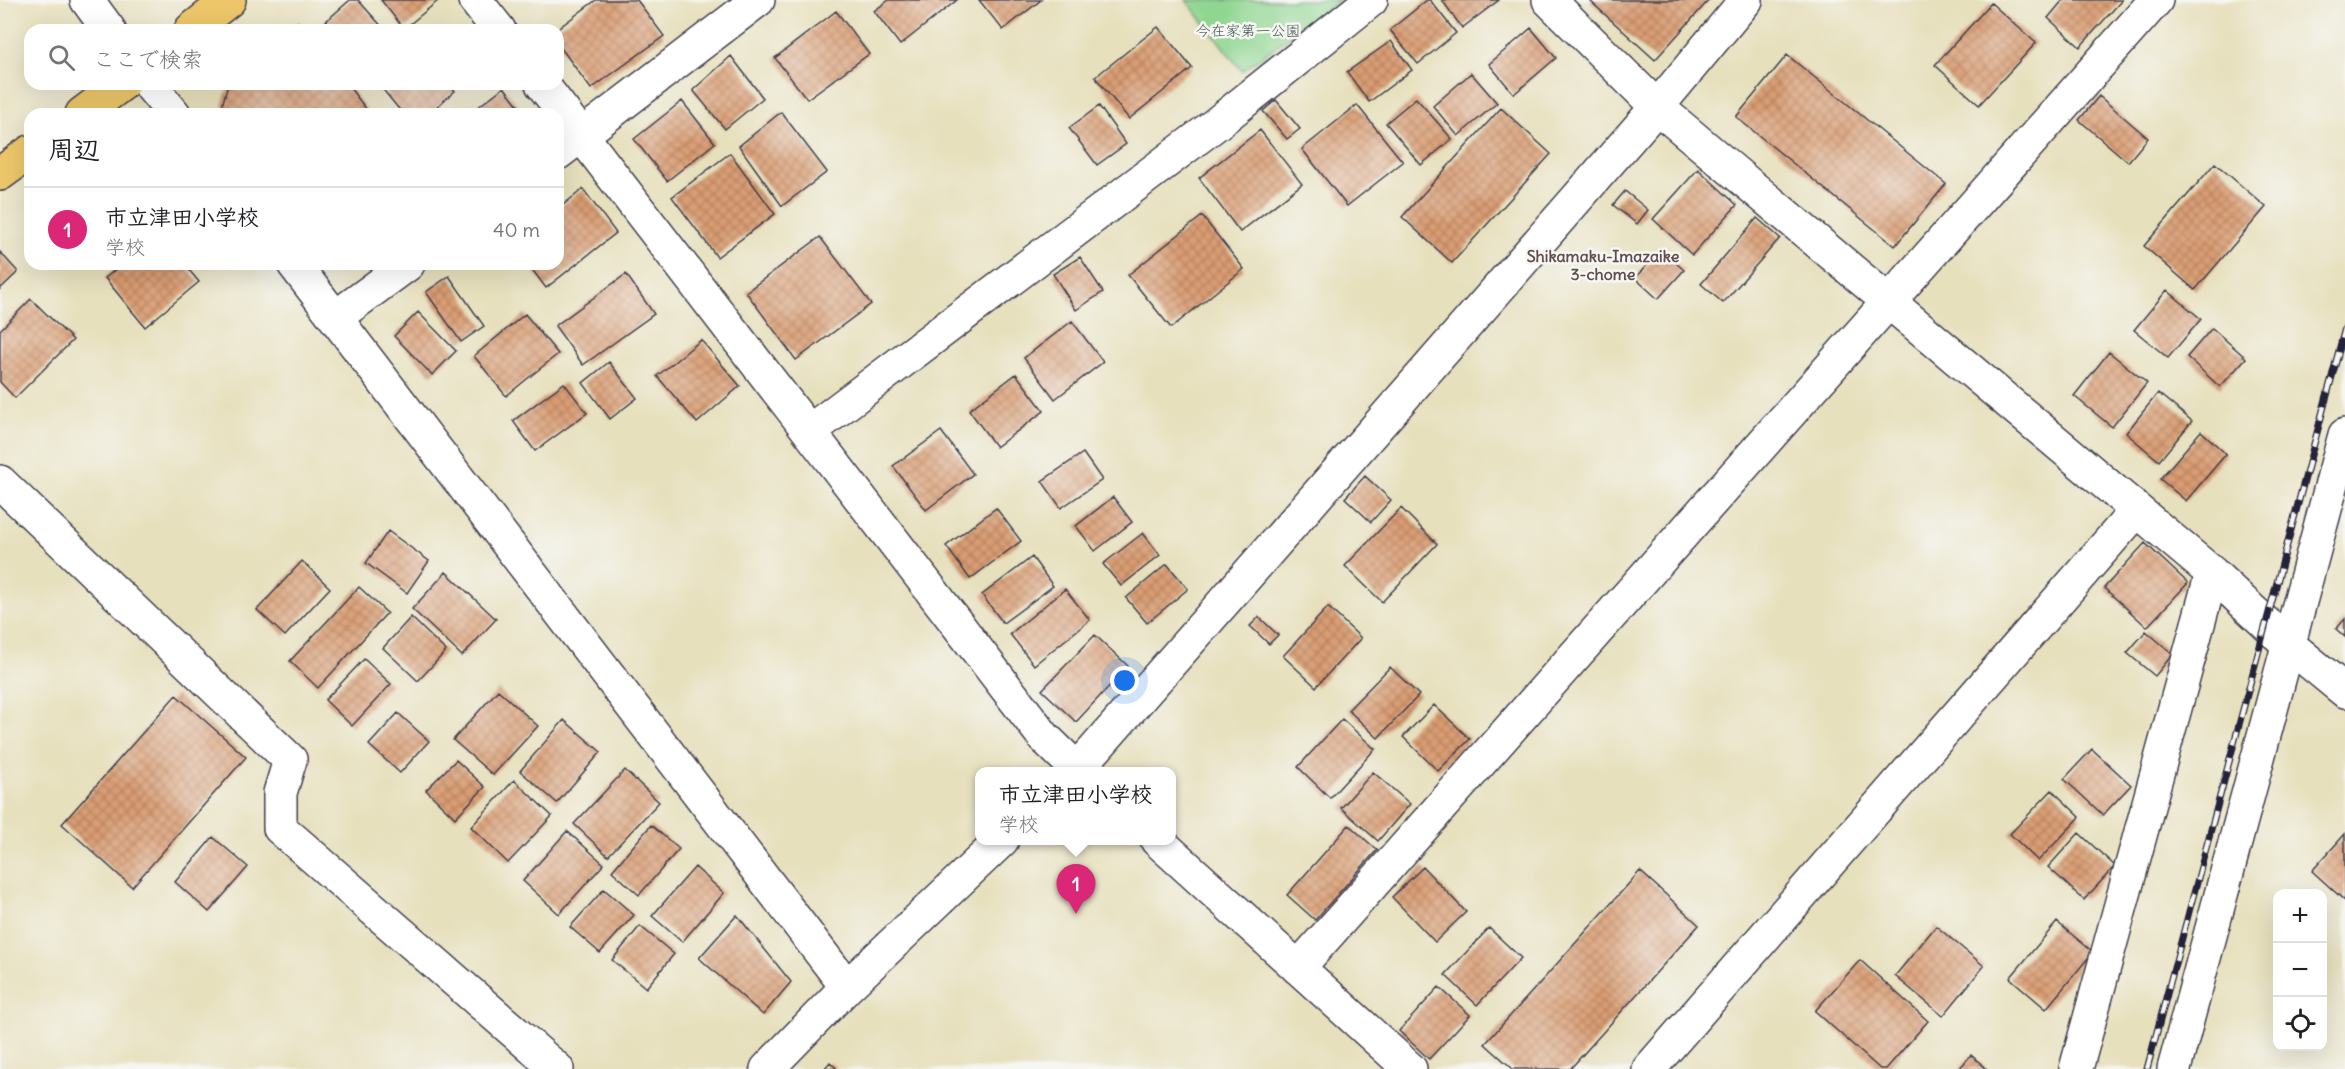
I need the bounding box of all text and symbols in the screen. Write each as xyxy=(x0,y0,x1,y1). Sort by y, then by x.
park label: 今在家第一公園 xyxy=(1195,21,1301,40)
search box xyxy=(24,24,564,90)
icon: search xyxy=(45,41,78,74)
text: ここで検索 xyxy=(93,45,203,73)
text: 周辺 xyxy=(48,133,100,166)
text: 市立津田小学校 xyxy=(105,203,259,231)
text: 1 xyxy=(64,217,71,242)
text: 40 m xyxy=(493,217,540,242)
text: 学校 xyxy=(105,234,145,259)
district label: Shikamaku-Imazaike 3-chome xyxy=(1527,246,1680,284)
your location xyxy=(1110,666,1139,695)
popup xyxy=(975,767,1176,845)
text: 市立津田小学校 xyxy=(998,780,1153,808)
text: 学校 xyxy=(998,811,1038,836)
pin: 1 xyxy=(1056,864,1096,914)
map controls xyxy=(2273,889,2327,1051)
button: + xyxy=(2273,889,2327,943)
button: − xyxy=(2273,943,2327,997)
button: locate xyxy=(2273,997,2327,1051)

